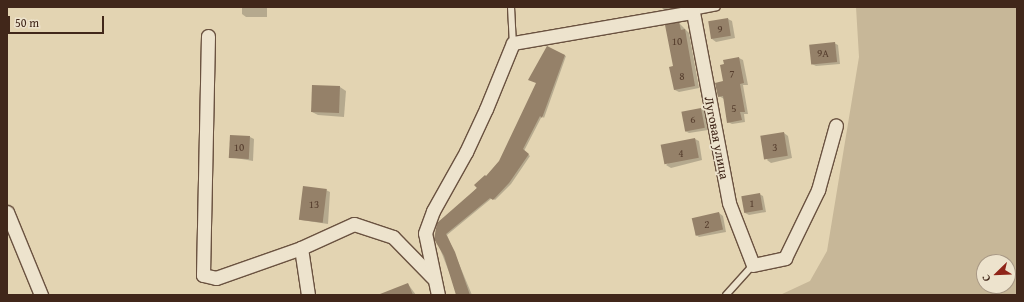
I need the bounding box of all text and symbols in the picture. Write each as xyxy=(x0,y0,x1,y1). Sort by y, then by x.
scale bar xyxy=(10,8,106,34)
text: 50 m xyxy=(15,14,39,31)
house number: 9 xyxy=(717,22,723,36)
house number: 10 xyxy=(672,34,682,48)
house number: 9А xyxy=(817,46,829,60)
house number: 7 xyxy=(729,66,735,80)
house number: 8 xyxy=(679,69,685,83)
street label: Луговая улица xyxy=(700,95,732,181)
house number: 5 xyxy=(731,101,737,115)
house number: 6 xyxy=(690,112,696,126)
house number: 10 xyxy=(234,140,244,154)
house number: 3 xyxy=(772,140,778,154)
house number: 4 xyxy=(678,146,684,160)
house number: 1 xyxy=(749,196,755,210)
house number: 13 xyxy=(309,197,319,211)
house number: 2 xyxy=(704,217,710,231)
north arrow xyxy=(976,254,1016,294)
text: С xyxy=(977,272,994,284)

